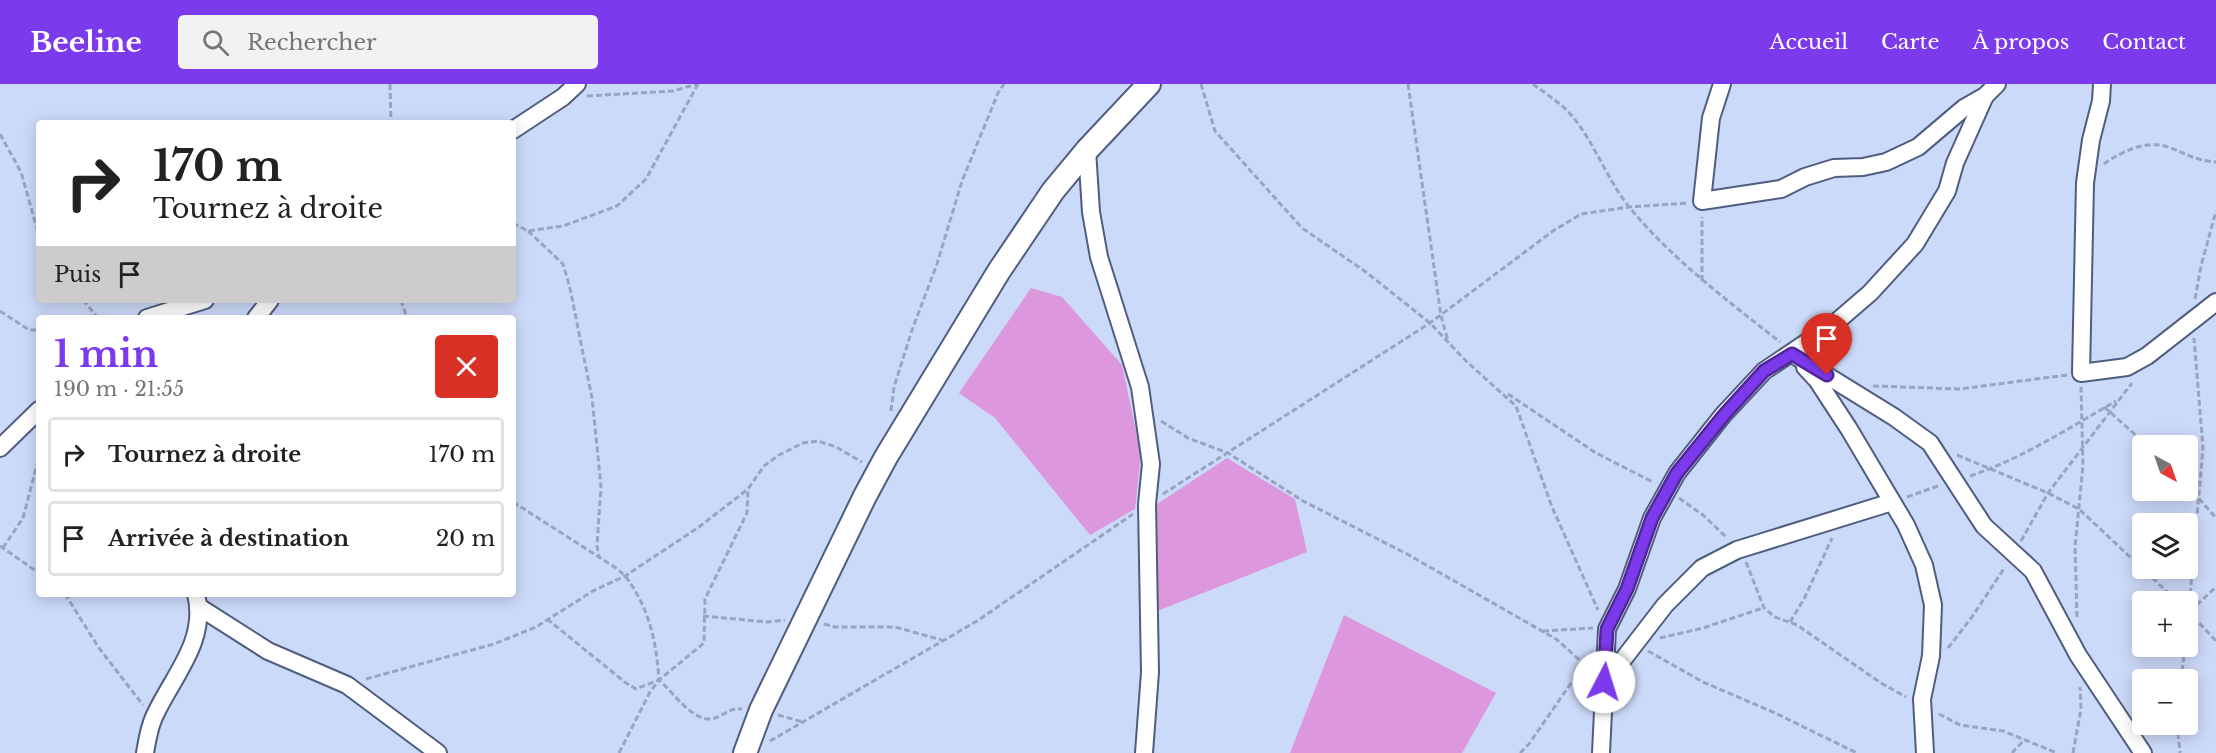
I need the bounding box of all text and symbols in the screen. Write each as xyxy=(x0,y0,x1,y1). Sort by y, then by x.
search box xyxy=(178,15,598,69)
text: Beeline xyxy=(30,25,142,60)
icon: search xyxy=(199,26,232,59)
text: Rechercher xyxy=(247,29,376,56)
text: Accueil xyxy=(1770,29,1848,55)
text: Carte xyxy=(1881,29,1940,55)
text: À propos xyxy=(1973,29,2069,55)
text: Contact xyxy=(2102,29,2186,55)
text: 170 m xyxy=(153,140,282,192)
icon: right xyxy=(54,144,132,222)
text: Tournez à droite xyxy=(153,192,383,225)
icon: arrive xyxy=(113,258,146,291)
text: Puis xyxy=(54,261,101,288)
pin xyxy=(1801,313,1852,375)
icon: arrive xyxy=(1810,322,1843,355)
text: 1 min xyxy=(54,332,158,377)
button: close xyxy=(435,335,498,398)
text: 190 m · 21:55 xyxy=(54,377,184,401)
north arrow xyxy=(2132,435,2198,501)
map controls xyxy=(2132,435,2198,735)
icon: right xyxy=(57,438,90,471)
text: Tournez à droite xyxy=(108,441,301,468)
text: 170 m xyxy=(429,441,495,468)
button: layers xyxy=(2132,513,2198,579)
icon: arrive xyxy=(57,522,90,555)
text: Arrivée à destination xyxy=(108,525,349,552)
text: 20 m xyxy=(436,525,495,552)
button: + xyxy=(2132,591,2198,657)
position arrow xyxy=(1572,650,1636,714)
button: − xyxy=(2132,669,2198,735)

